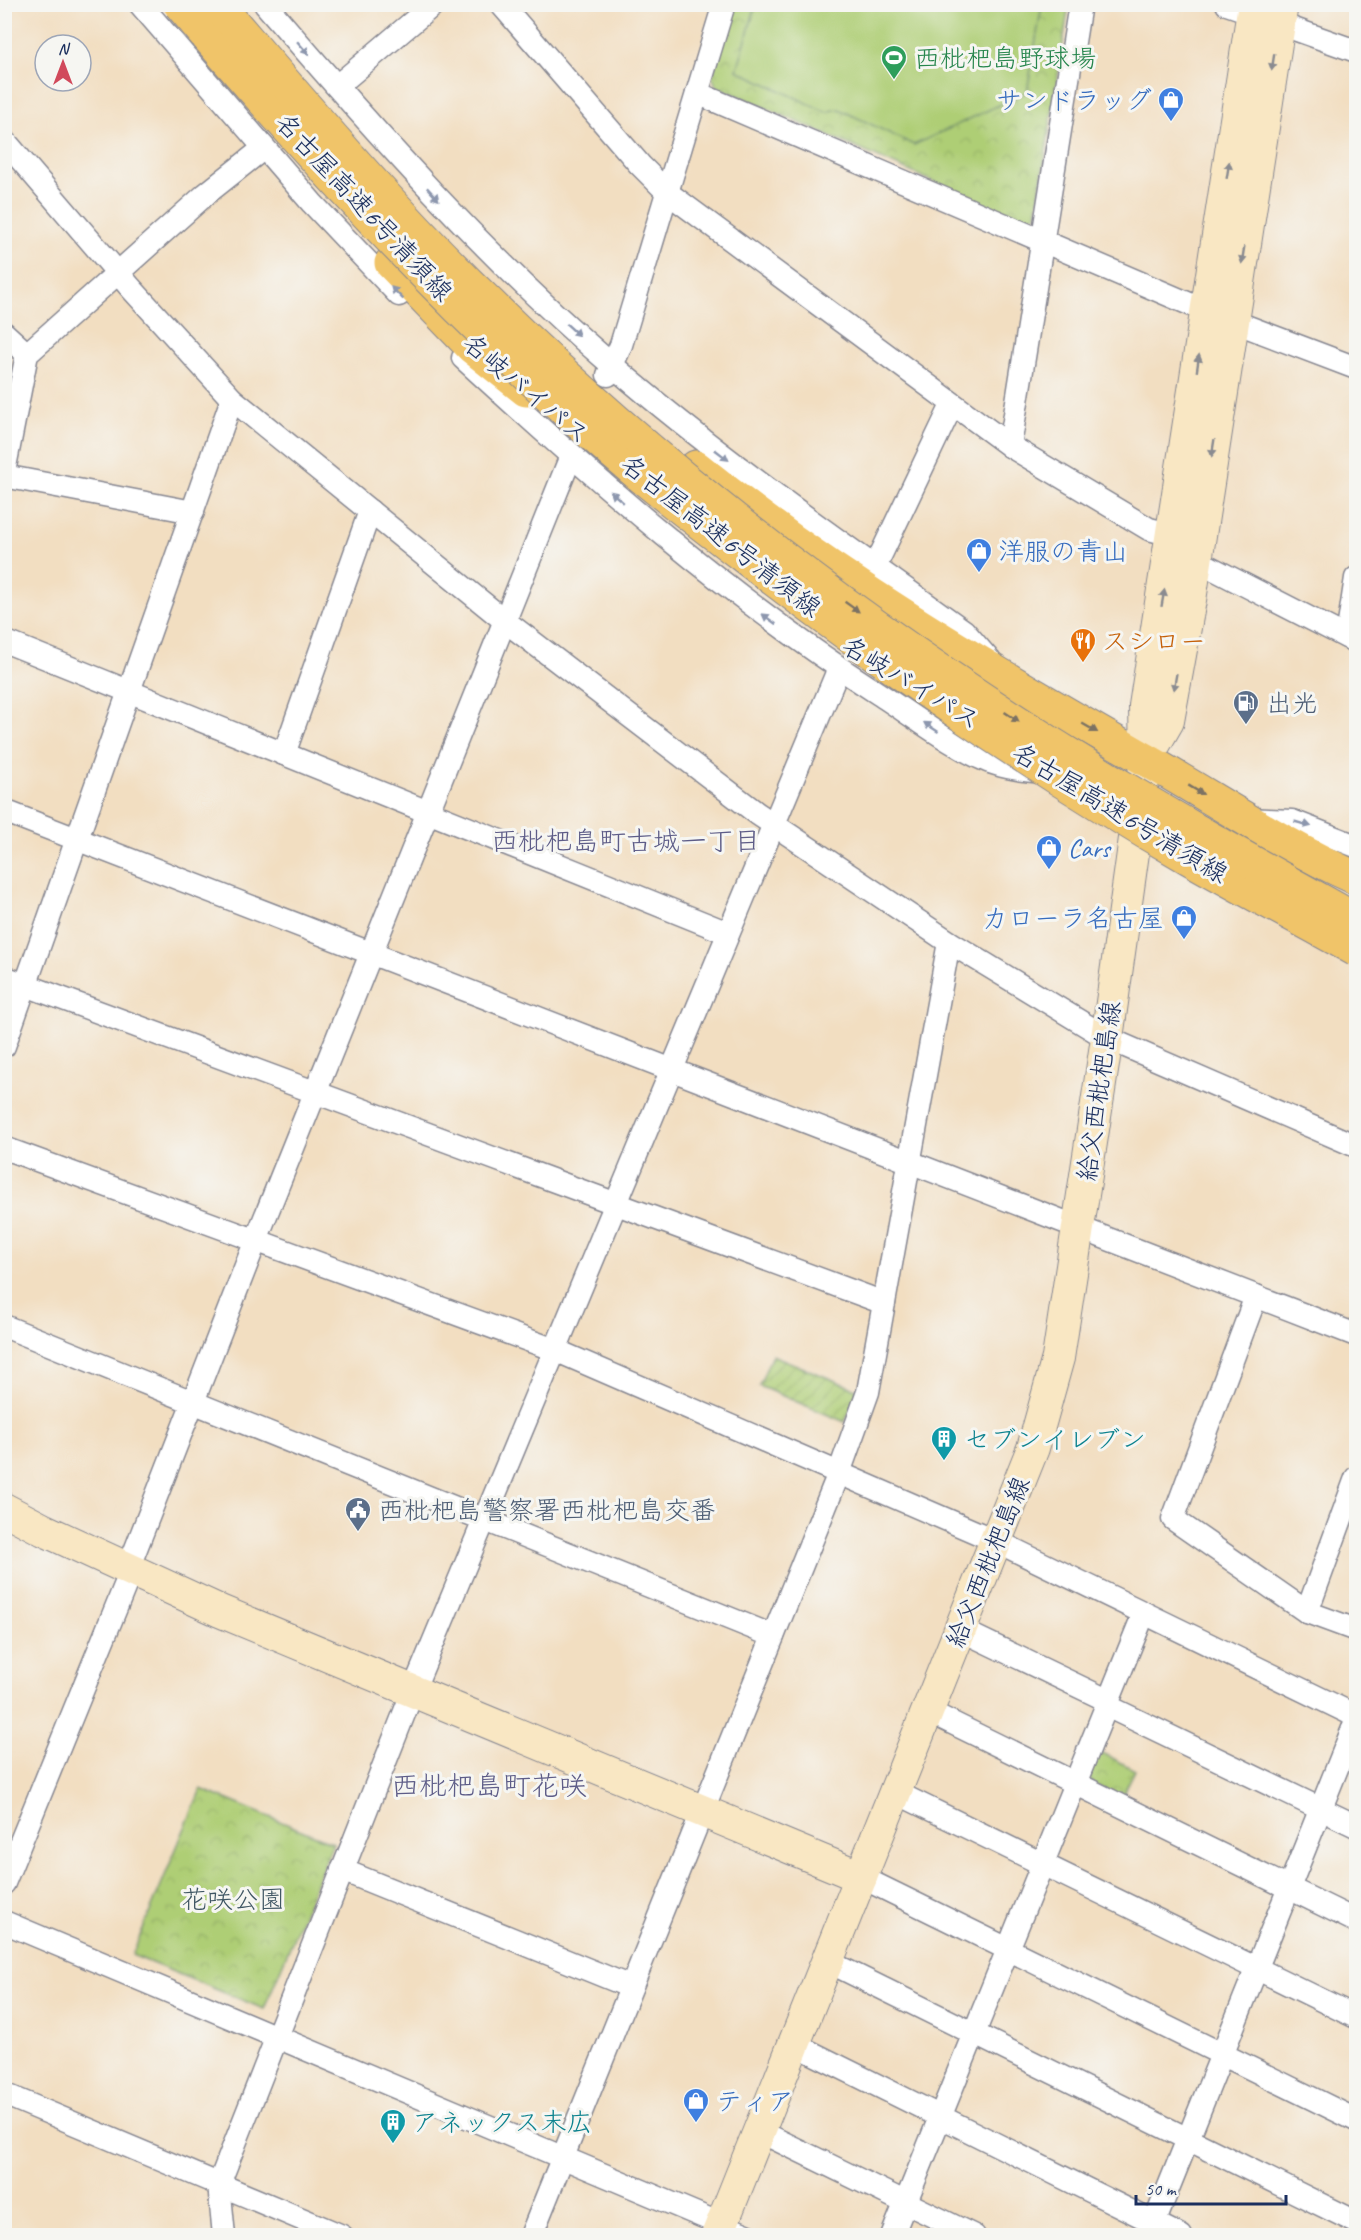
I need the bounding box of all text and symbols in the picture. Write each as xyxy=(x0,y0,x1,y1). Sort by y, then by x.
north arrow xyxy=(33,33,93,93)
text: N xyxy=(58,39,71,59)
one-way arrow xyxy=(297,41,310,56)
place label: 西枇杷島野球場 xyxy=(914,42,1096,75)
sports icon: 西枇杷島野球場 xyxy=(879,43,909,81)
one-way arrow xyxy=(1269,53,1278,72)
place label: サンドラッグ xyxy=(996,84,1152,117)
shop icon: サンドラッグ xyxy=(1156,85,1186,123)
street label: 名古屋高速6号清須線 xyxy=(268,106,460,308)
one-way arrow xyxy=(1224,161,1233,180)
one-way arrow xyxy=(425,187,439,201)
one-way arrow xyxy=(1238,246,1247,265)
one-way arrow xyxy=(391,286,405,300)
one-way arrow xyxy=(565,323,580,336)
street label: 名岐バイパス xyxy=(456,326,596,452)
one-way arrow xyxy=(1194,354,1203,373)
one-way arrow xyxy=(1208,438,1217,457)
street label: 名古屋高速6号清須線 xyxy=(614,447,828,625)
one-way arrow xyxy=(714,449,730,462)
one-way arrow xyxy=(610,491,625,504)
place label: 洋服の青山 xyxy=(998,535,1128,568)
shop icon: 洋服の青山 xyxy=(964,536,994,574)
one-way arrow xyxy=(1159,588,1168,607)
one-way arrow xyxy=(843,601,859,613)
one-way arrow xyxy=(761,614,777,625)
place label: スシロー xyxy=(1102,625,1206,658)
restaurant icon: スシロー xyxy=(1068,626,1098,664)
street label: 名岐バイパス xyxy=(836,629,986,737)
one-way arrow xyxy=(1170,672,1179,691)
place label: 出光 xyxy=(1266,687,1318,720)
fuel station icon: 出光 xyxy=(1231,688,1261,726)
one-way arrow xyxy=(1004,712,1020,723)
one-way arrow xyxy=(923,722,939,733)
one-way arrow xyxy=(1082,723,1099,733)
street label: 名古屋高速6号清須線 xyxy=(1006,736,1234,890)
one-way arrow xyxy=(1188,784,1204,795)
one-way arrow xyxy=(1294,820,1312,829)
district label: 西枇杷島町古城一丁目 xyxy=(491,824,761,858)
place label: Cars xyxy=(1068,832,1112,865)
shop icon: Cars xyxy=(1034,833,1064,871)
place label: カローラ名古屋 xyxy=(982,902,1164,935)
shop icon: カローラ名古屋 xyxy=(1169,903,1199,941)
street label: 給父西枇杷島線 xyxy=(1070,999,1128,1183)
place label: セブンイレブン xyxy=(964,1423,1146,1456)
building icon: セブンイレブン xyxy=(929,1424,959,1462)
street label: 給父西枇杷島線 xyxy=(939,1471,1037,1653)
place label: 西枇杷島警察署西枇杷島交番 xyxy=(378,1494,716,1527)
public building icon: 西枇杷島警察署西枇杷島交番 xyxy=(343,1495,373,1533)
district label: 西枇杷島町花咲 xyxy=(391,1768,587,1803)
park label: 花咲公園 xyxy=(181,1883,285,1916)
place label: ティア xyxy=(716,2085,794,2118)
shop icon: ティア xyxy=(681,2086,711,2124)
place label: アネックス末広 xyxy=(412,2106,592,2139)
building icon: アネックス末広 xyxy=(378,2107,408,2145)
scale bar xyxy=(1136,2168,1286,2206)
text: 50 m xyxy=(1145,2178,1178,2200)

